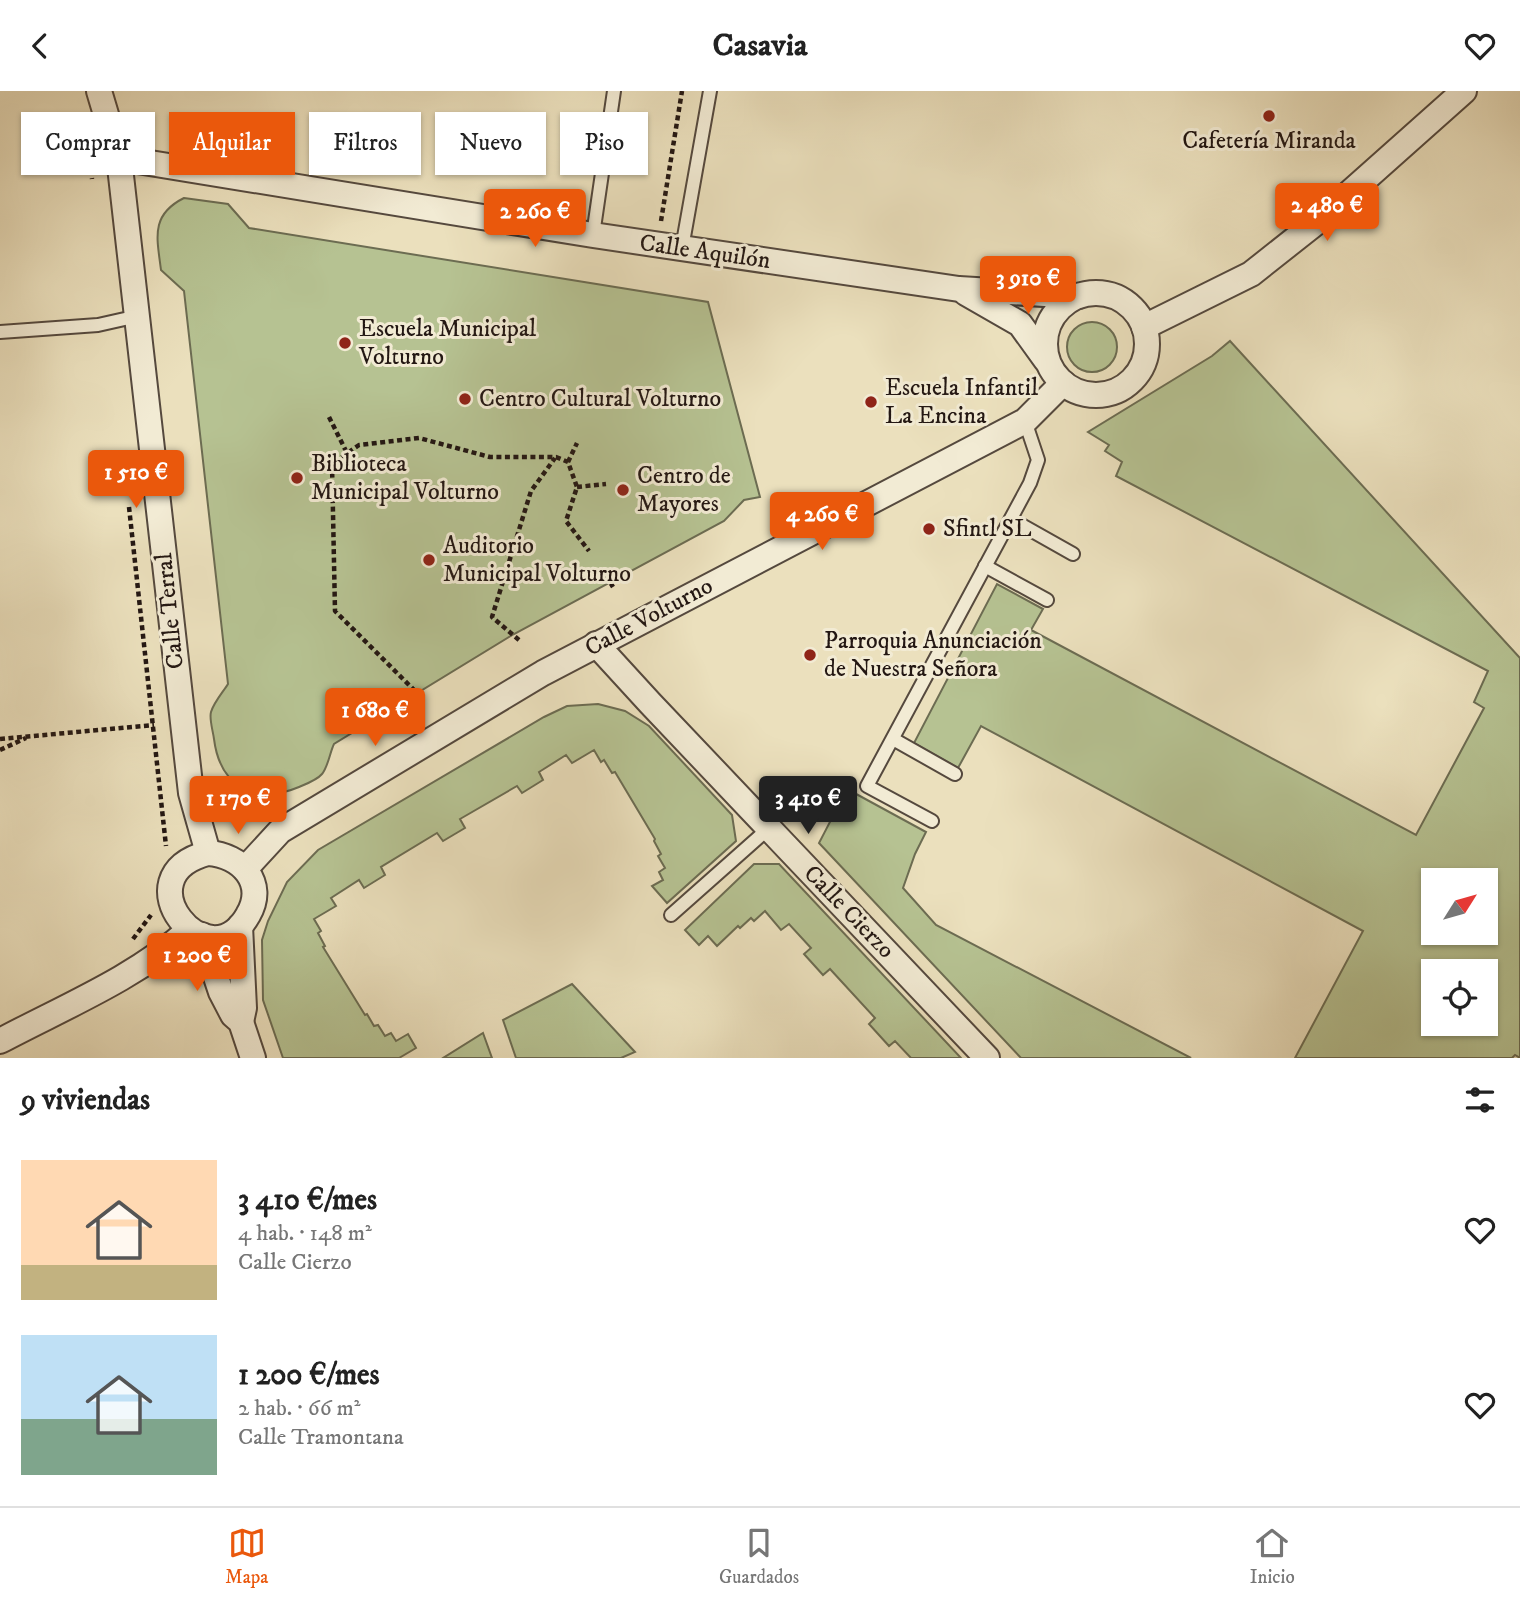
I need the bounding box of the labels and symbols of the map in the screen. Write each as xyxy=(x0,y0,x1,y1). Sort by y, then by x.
marker: Cafetería Miranda xyxy=(1261,108,1277,124)
place label: Cafetería Miranda xyxy=(1182,126,1357,156)
pin: 2 480 € xyxy=(1262,183,1392,243)
pin: 2 260 € xyxy=(470,190,600,249)
street label: Calle Aquilón xyxy=(638,228,773,276)
pin: 3 910 € xyxy=(963,257,1093,316)
place label: Escuela Municipal Volturno xyxy=(358,314,537,372)
marker: Escuela Municipal Volturno xyxy=(337,335,353,351)
place label: Escuela Infantil La Encina xyxy=(885,373,1039,431)
place label: Centro Cultural Volturno xyxy=(479,384,721,414)
marker: Centro Cultural Volturno xyxy=(457,391,473,407)
marker: Escuela Infantil La Encina xyxy=(863,394,879,410)
place label: Biblioteca Municipal Volturno xyxy=(311,449,499,507)
pin: 1 510 € xyxy=(71,451,201,510)
place label: Centro de Mayores xyxy=(637,461,731,519)
marker: Biblioteca Municipal Volturno xyxy=(289,470,305,486)
marker: Centro de Mayores xyxy=(615,482,631,498)
pin: 4 260 € xyxy=(757,493,887,552)
place label: Sfintl SL xyxy=(943,514,1031,544)
marker: Sfintl SL xyxy=(921,521,937,537)
place label: Auditorio Municipal Volturno xyxy=(443,531,631,589)
street label: Calle Terral xyxy=(149,551,191,671)
marker: Auditorio Municipal Volturno xyxy=(421,552,437,568)
street label: Calle Volturno xyxy=(580,571,718,663)
place label: Parroquia Anunciación de Nuestra Señora xyxy=(824,626,1042,684)
marker: Parroquia Anunciación de Nuestra Señora xyxy=(802,647,818,663)
pin: 1 680 € xyxy=(310,689,440,748)
pin: 1 170 € xyxy=(173,777,303,836)
pin: 3 410 € xyxy=(743,777,873,836)
street label: Calle Cierzo xyxy=(797,859,901,965)
north arrow xyxy=(1421,868,1498,945)
pin: 1 200 € xyxy=(132,933,262,993)

